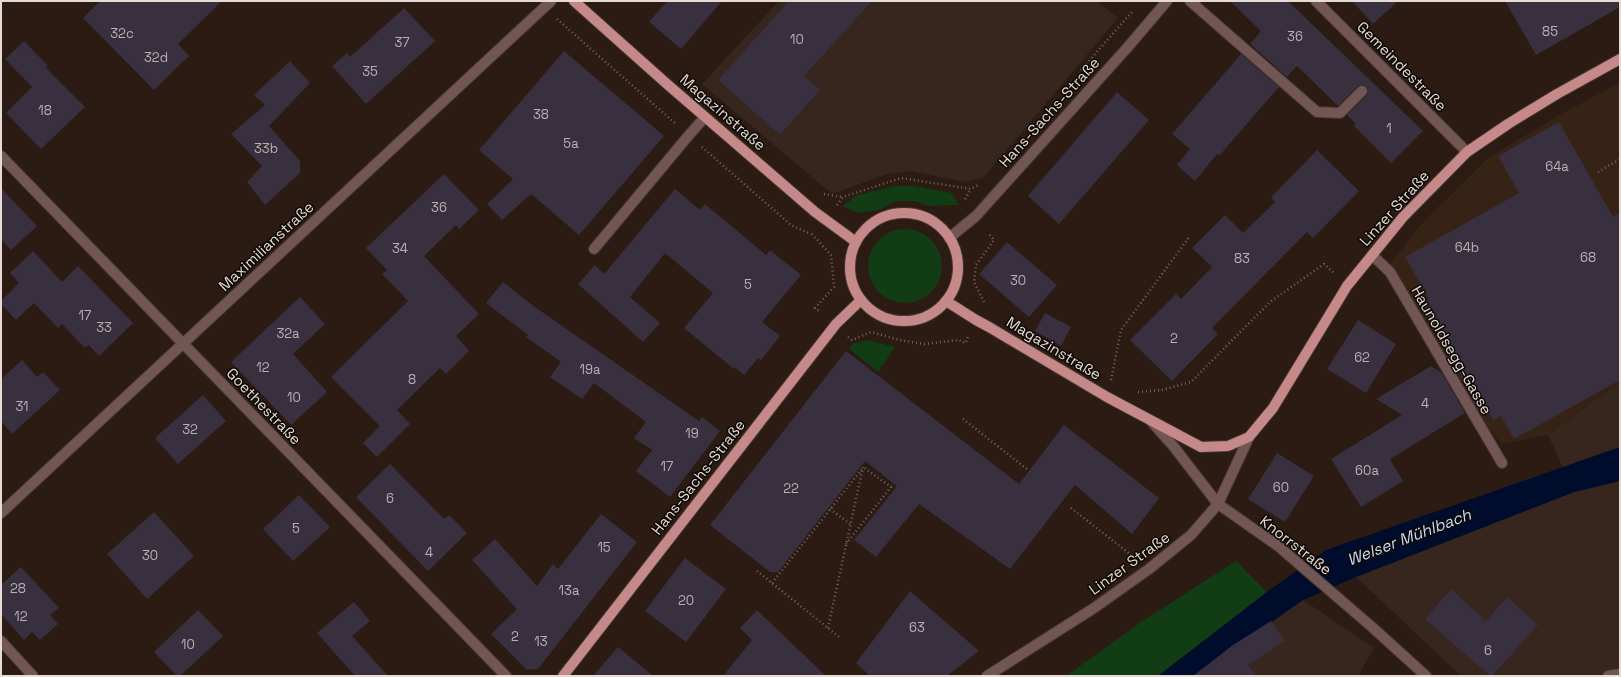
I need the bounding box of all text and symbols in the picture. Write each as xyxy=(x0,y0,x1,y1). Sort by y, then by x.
street label: Gemeindestraße xyxy=(1353,17,1451,115)
house number: 85 xyxy=(1542,23,1558,40)
house number: 32c xyxy=(110,25,134,42)
house number: 36 xyxy=(1287,28,1303,45)
house number: 10 xyxy=(790,31,804,48)
house number: 37 xyxy=(394,34,410,51)
house number: 32d xyxy=(144,49,168,66)
street label: Hans-Sachs-Straße xyxy=(995,53,1103,171)
house number: 35 xyxy=(362,63,378,80)
street label: Magazinstraße xyxy=(676,70,770,154)
house number: 18 xyxy=(38,102,52,119)
house number: 38 xyxy=(533,106,549,123)
house number: 1 xyxy=(1386,120,1392,137)
house number: 5a xyxy=(563,135,579,152)
house number: 33b xyxy=(254,140,278,157)
house number: 64a xyxy=(1545,158,1569,175)
street label: Linzer Straße xyxy=(1355,166,1433,250)
street label: Maximilianstraße xyxy=(215,197,317,295)
house number: 36 xyxy=(431,199,447,216)
house number: 64b xyxy=(1455,239,1479,256)
house number: 34 xyxy=(392,240,408,257)
house number: 68 xyxy=(1580,249,1596,266)
house number: 83 xyxy=(1234,250,1250,267)
house number: 30 xyxy=(1010,272,1026,289)
house number: 5 xyxy=(744,276,752,293)
street label: Haunoldsegg-Gasse xyxy=(1407,282,1497,418)
house number: 17 xyxy=(79,307,91,324)
street label: Magazinstraße xyxy=(1003,312,1105,384)
house number: 33 xyxy=(96,319,112,336)
house number: 32a xyxy=(276,325,300,342)
house number: 2 xyxy=(1170,330,1178,347)
house number: 62 xyxy=(1354,349,1370,366)
house number: 12 xyxy=(256,359,270,376)
house number: 19a xyxy=(580,361,601,378)
street label: Goethestraße xyxy=(223,364,306,449)
house number: 8 xyxy=(408,371,416,388)
house number: 10 xyxy=(287,389,301,406)
house number: 4 xyxy=(1421,395,1429,412)
house number: 31 xyxy=(15,398,29,415)
street label: Hans-Sachs-Straße xyxy=(647,415,749,539)
house number: 32 xyxy=(182,421,198,438)
house number: 19 xyxy=(685,425,699,442)
house number: 17 xyxy=(661,458,673,475)
house number: 60a xyxy=(1355,462,1379,479)
house number: 60 xyxy=(1273,479,1289,496)
house number: 22 xyxy=(783,480,799,497)
house number: 6 xyxy=(386,490,394,507)
water label: Welser Mühlbach xyxy=(1344,503,1475,570)
street label: Knorrstraße xyxy=(1256,511,1336,579)
house number: 5 xyxy=(292,520,300,537)
street label: Linzer Straße xyxy=(1085,527,1173,599)
house number: 15 xyxy=(597,539,611,556)
house number: 4 xyxy=(425,544,433,561)
house number: 30 xyxy=(142,547,158,564)
house number: 28 xyxy=(10,580,26,597)
house number: 13a xyxy=(559,582,580,599)
house number: 20 xyxy=(678,592,694,609)
house number: 12 xyxy=(14,608,28,625)
house number: 63 xyxy=(909,619,925,636)
house number: 2 xyxy=(511,628,519,645)
house number: 13 xyxy=(534,633,548,650)
house number: 10 xyxy=(181,636,195,653)
house number: 6 xyxy=(1484,642,1492,659)

